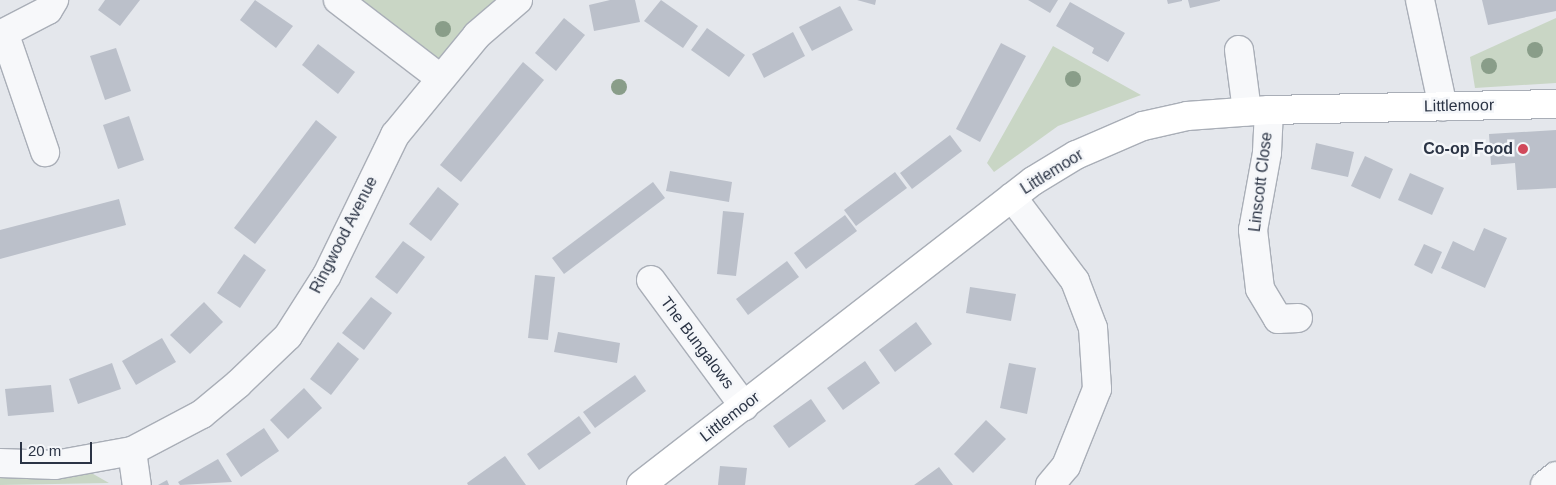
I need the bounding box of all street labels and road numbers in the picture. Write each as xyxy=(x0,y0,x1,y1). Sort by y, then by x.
street label: Littlemoor xyxy=(1424,96,1494,116)
street label: Linscott Close xyxy=(1245,131,1277,233)
street label: Littlemoor xyxy=(1017,145,1087,199)
street label: Ringwood Avenue xyxy=(306,173,382,297)
street label: The Bungalows xyxy=(656,293,738,393)
street label: Littlemoor xyxy=(696,388,764,446)

